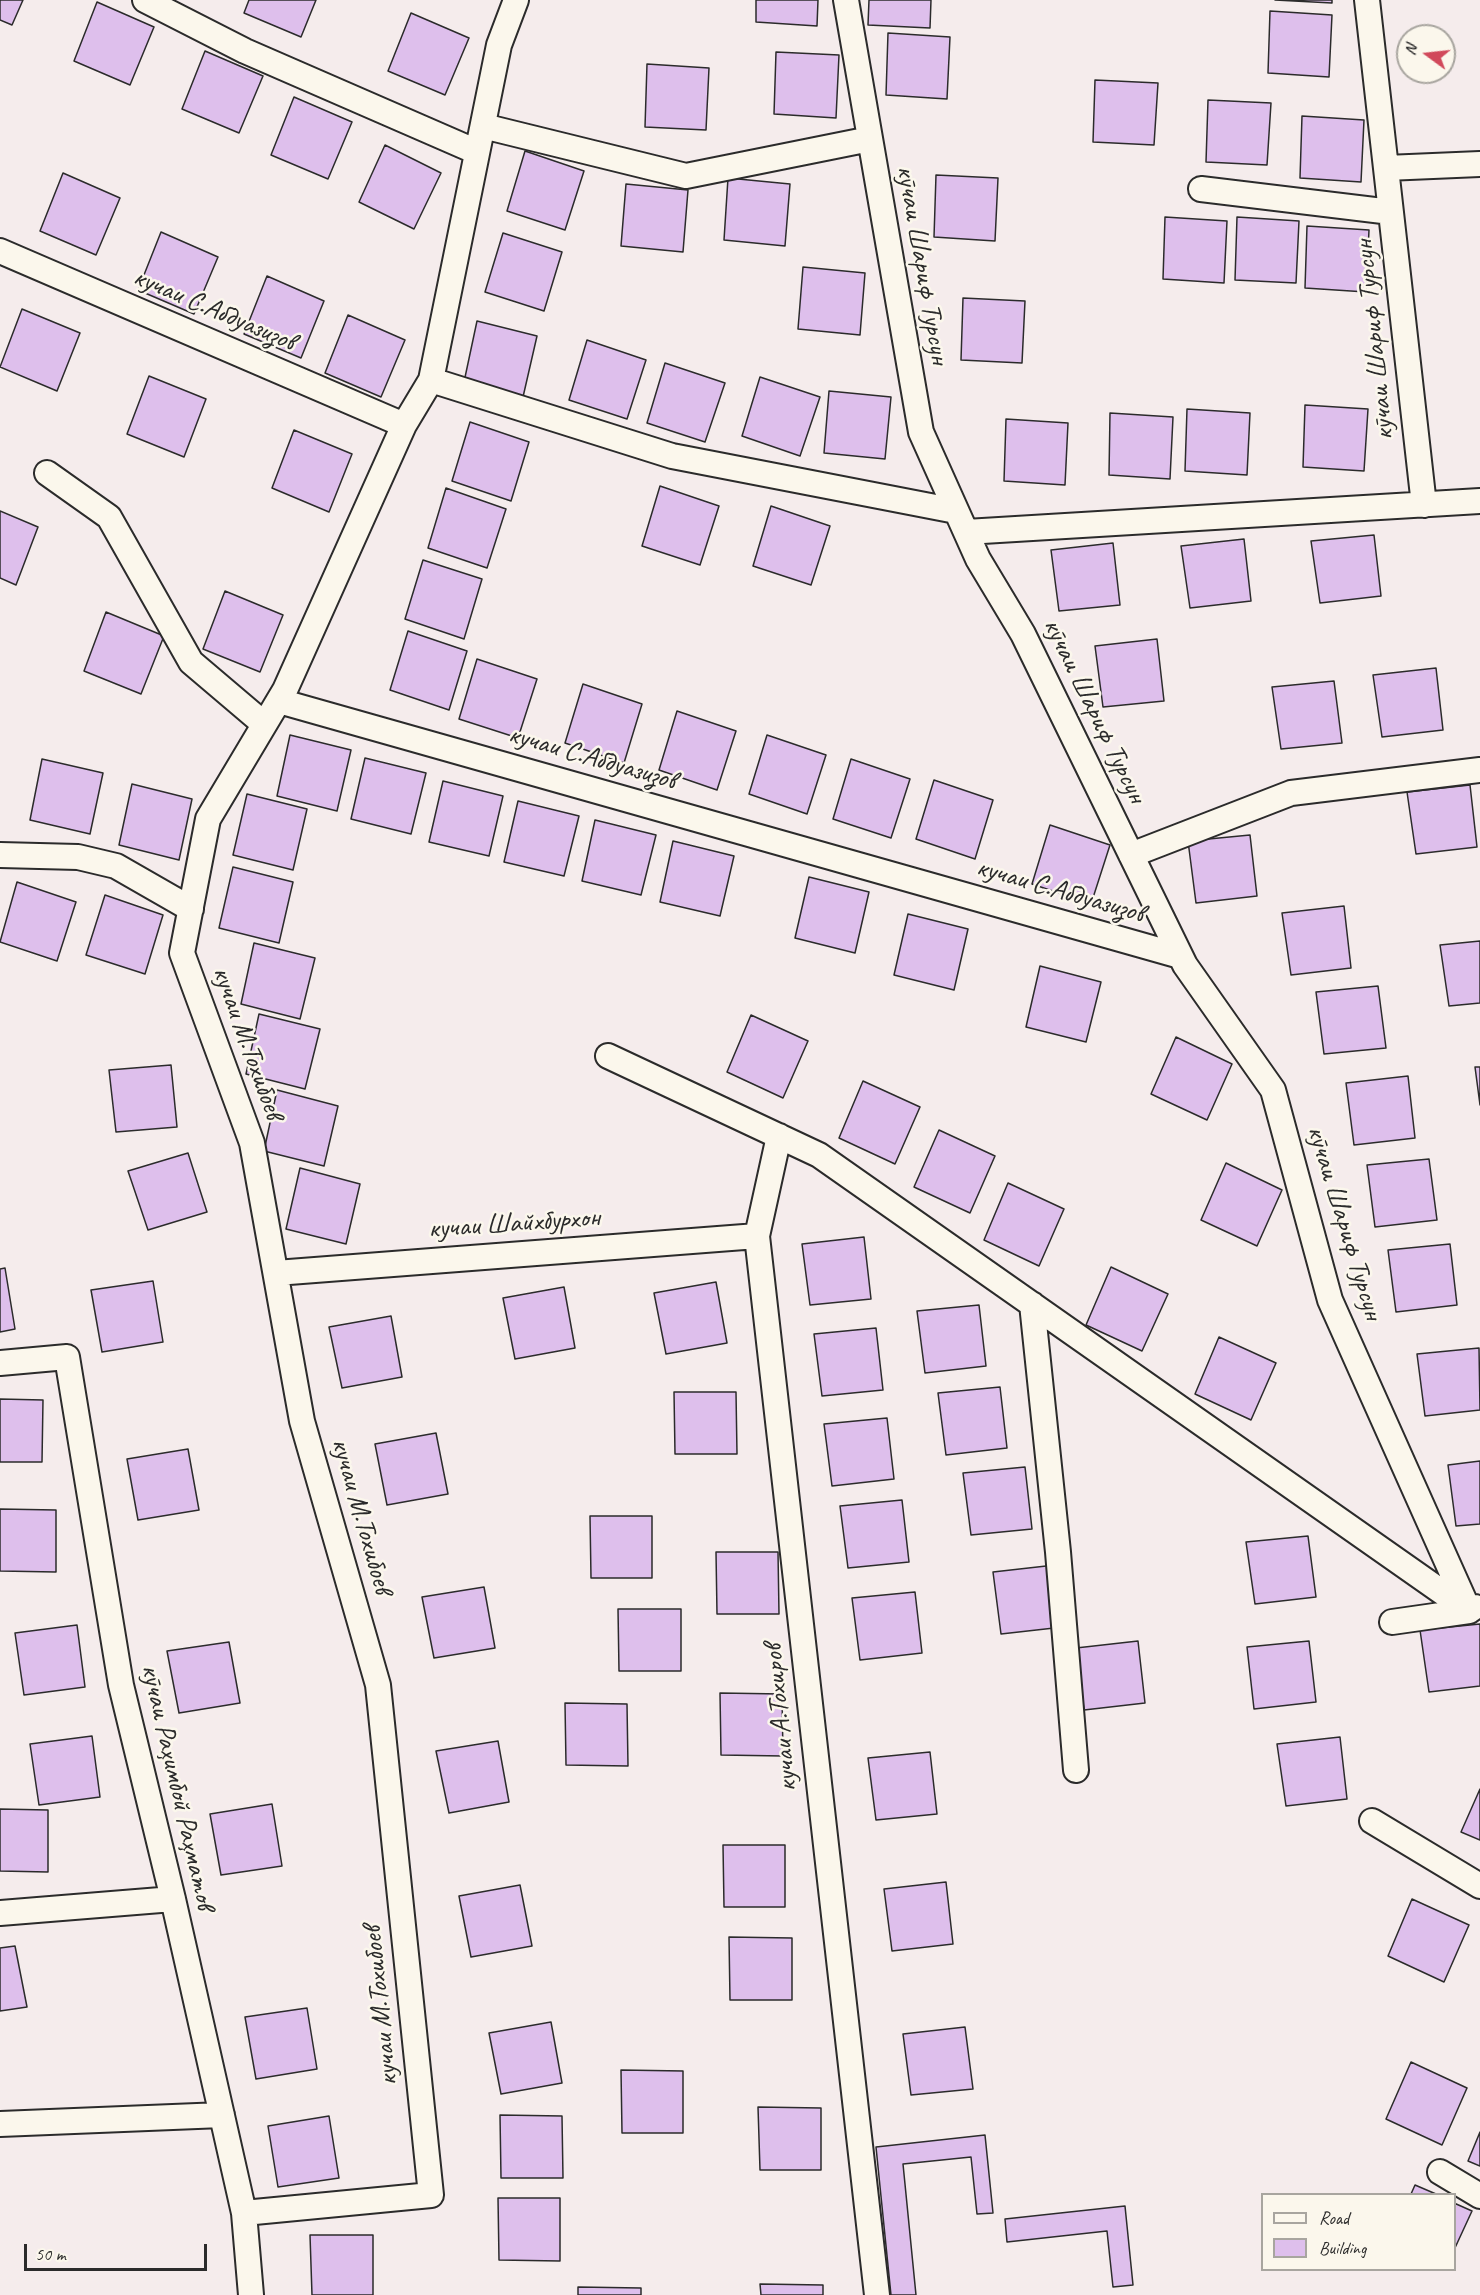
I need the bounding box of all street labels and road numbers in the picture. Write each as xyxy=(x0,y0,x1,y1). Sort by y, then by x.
street label: кӯчаи Шариф Турсун xyxy=(888,163,956,367)
street label: кӯчаи Шариф Турсун xyxy=(1348,238,1402,442)
street label: кучаи С.Абдуазизов xyxy=(128,261,300,359)
street label: кӯчаи Шариф Турсун xyxy=(1035,613,1153,809)
street label: кучаи С.Абдуазизов xyxy=(504,718,680,798)
street label: кучаи С.Абдуазизов xyxy=(972,851,1148,931)
street label: кучаи М.Тохибоев xyxy=(204,962,290,1124)
street label: кӯчаи Шариф Турсун xyxy=(1298,1122,1390,1324)
street label: кучаи Шайхбурхон xyxy=(427,1201,601,1247)
street label: кучаи М.Тохибоев xyxy=(323,1434,399,1598)
street label: кучаи А.Тохиров xyxy=(757,1643,805,1793)
street label: кӯчаи Раҳимбой Раҳматов xyxy=(132,1661,222,1913)
street label: кучаи М.Тохибоев xyxy=(356,1924,406,2088)

